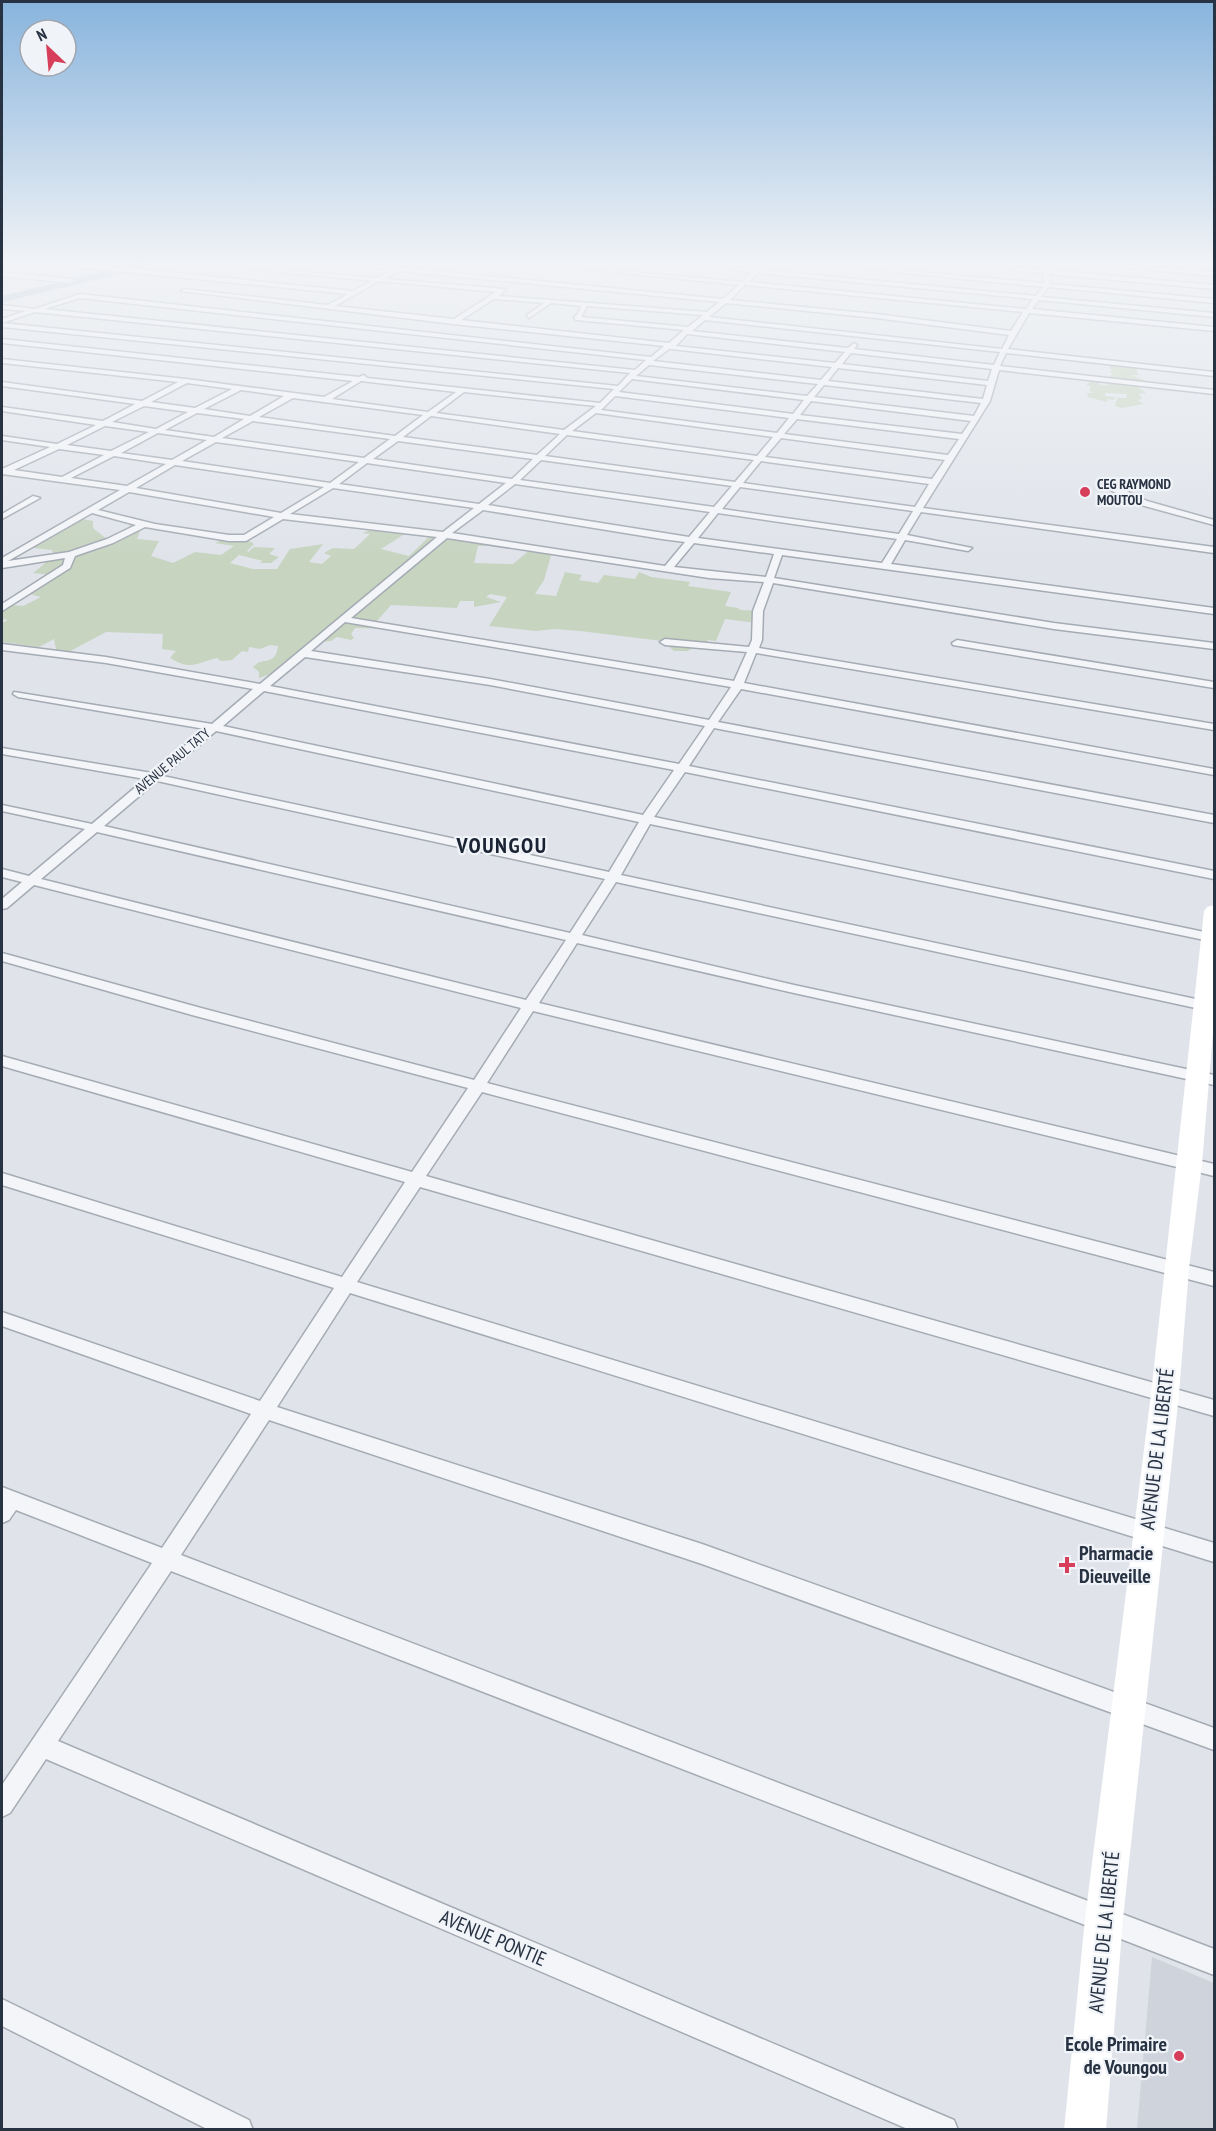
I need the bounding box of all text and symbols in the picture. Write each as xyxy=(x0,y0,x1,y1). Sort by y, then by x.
north arrow xyxy=(18,18,78,78)
text: N xyxy=(33,24,50,45)
place label: CEG RAYMOND MOUTOU xyxy=(1097,475,1171,509)
marker: CEG RAYMOND MOUTOU xyxy=(1078,485,1092,499)
street label: AVENUE PAUL TATY xyxy=(130,724,214,798)
district label: VOUNGOU xyxy=(456,831,547,859)
street label: AVENUE DE LA LIBERTÉ xyxy=(1134,1367,1180,1531)
place label: Pharmacie Dieuveille xyxy=(1079,1540,1153,1589)
marker: Pharmacie Dieuveille xyxy=(1060,1558,1074,1572)
street label: AVENUE DE LA LIBERTÉ xyxy=(1083,1850,1125,2014)
street label: AVENUE PONTIE xyxy=(436,1904,550,1972)
place label: Ecole Primaire de Voungou xyxy=(1065,2031,1167,2080)
marker: Ecole Primaire de Voungou xyxy=(1172,2049,1186,2063)

